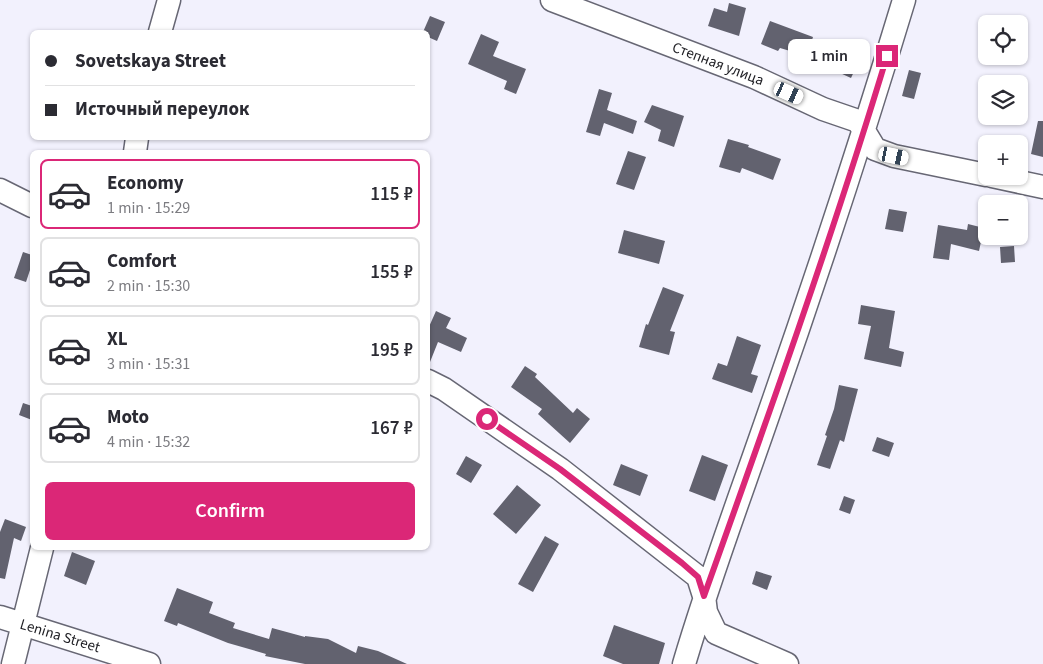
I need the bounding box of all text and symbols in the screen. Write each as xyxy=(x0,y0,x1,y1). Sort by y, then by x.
map controls xyxy=(978,15,1028,245)
button: locate xyxy=(978,15,1028,65)
street label: Степная улица xyxy=(669,37,767,91)
callout: 1 min xyxy=(787,38,870,74)
text: 1 min xyxy=(810,45,848,67)
route end xyxy=(876,45,898,67)
text: Sovetskaya Street xyxy=(75,48,226,75)
button: layers xyxy=(978,75,1028,125)
car xyxy=(772,80,805,106)
text: Источный переулок xyxy=(75,96,249,123)
button: + xyxy=(978,135,1028,185)
car xyxy=(877,146,910,166)
text: Economy xyxy=(107,170,184,197)
icon: car xyxy=(47,172,92,217)
text: 115 ₽ xyxy=(370,181,413,208)
button: − xyxy=(978,195,1028,245)
text: 1 min · 15:29 xyxy=(107,197,190,219)
text: Comfort xyxy=(107,248,177,275)
icon: car xyxy=(47,250,92,295)
text: 155 ₽ xyxy=(370,259,413,286)
text: 2 min · 15:30 xyxy=(107,275,190,297)
text: XL xyxy=(107,326,128,353)
icon: car xyxy=(47,328,92,373)
text: 195 ₽ xyxy=(370,337,413,364)
text: 3 min · 15:31 xyxy=(107,353,190,375)
text: Moto xyxy=(107,404,149,431)
icon: car xyxy=(47,406,92,451)
route start xyxy=(476,408,498,430)
text: 167 ₽ xyxy=(370,415,413,442)
text: 4 min · 15:32 xyxy=(107,431,190,453)
button: Confirm xyxy=(45,482,415,540)
street label: Lenina Street xyxy=(17,614,103,658)

